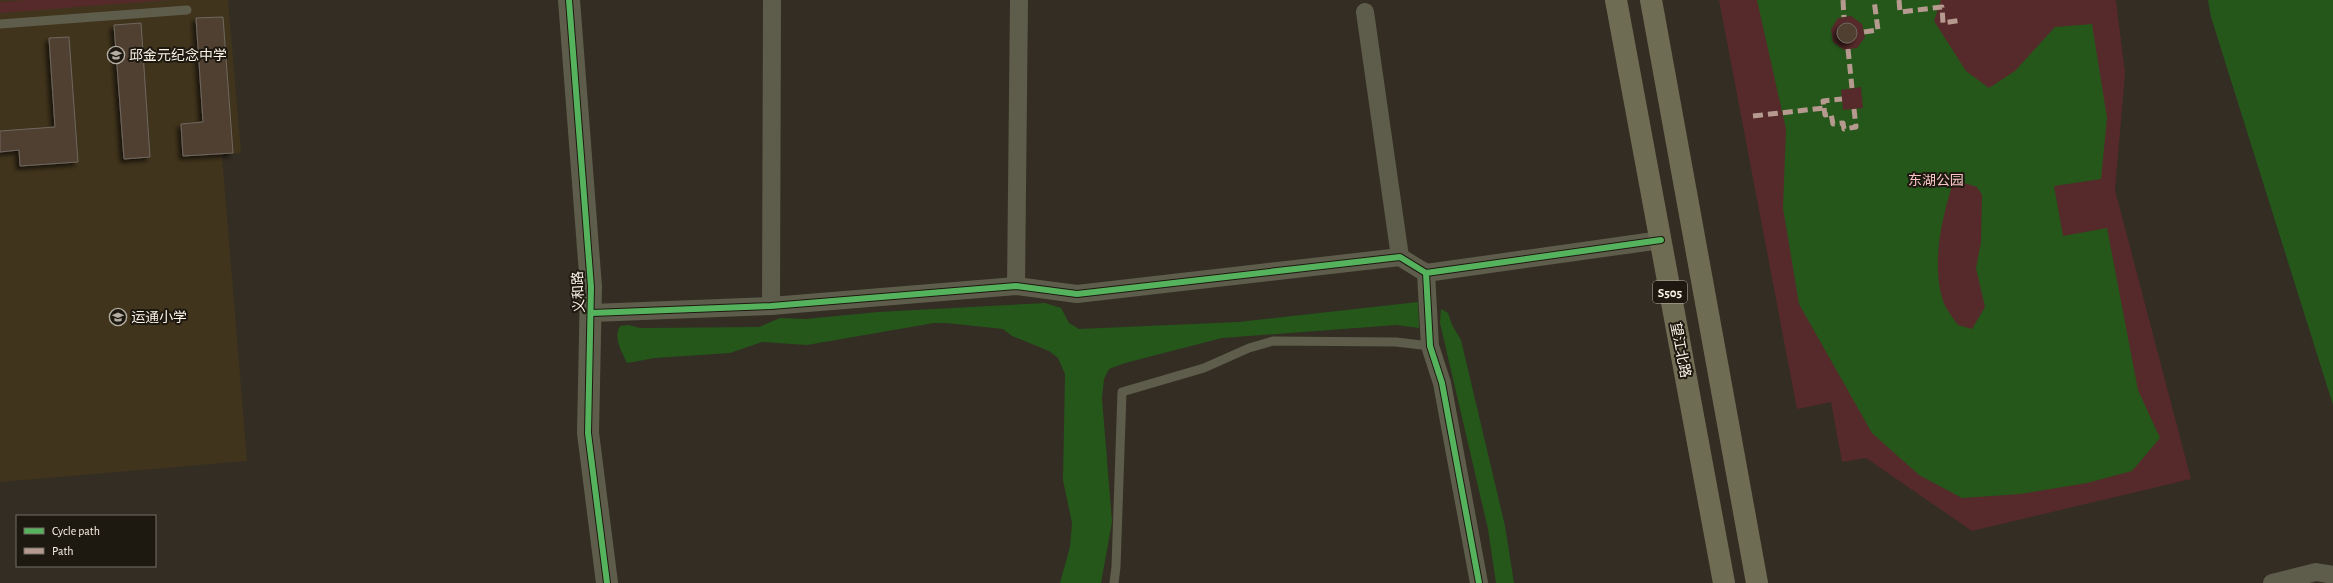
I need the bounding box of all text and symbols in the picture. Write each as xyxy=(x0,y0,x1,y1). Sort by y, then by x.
school or university icon: 邱金元纪念中学 xyxy=(106,45,126,65)
place label: 邱金元纪念中学 xyxy=(129,47,227,63)
park label: 东湖公园 xyxy=(1908,173,1964,188)
street label: 义和路 xyxy=(570,271,587,313)
road number: S505 xyxy=(1653,281,1687,303)
school or university icon: 运通小学 xyxy=(108,307,128,327)
place label: 运通小学 xyxy=(131,310,187,325)
street label: 望江北路 xyxy=(1668,321,1694,379)
legend xyxy=(16,515,156,567)
text: Cycle path xyxy=(52,525,100,538)
text: Path xyxy=(52,545,74,557)

